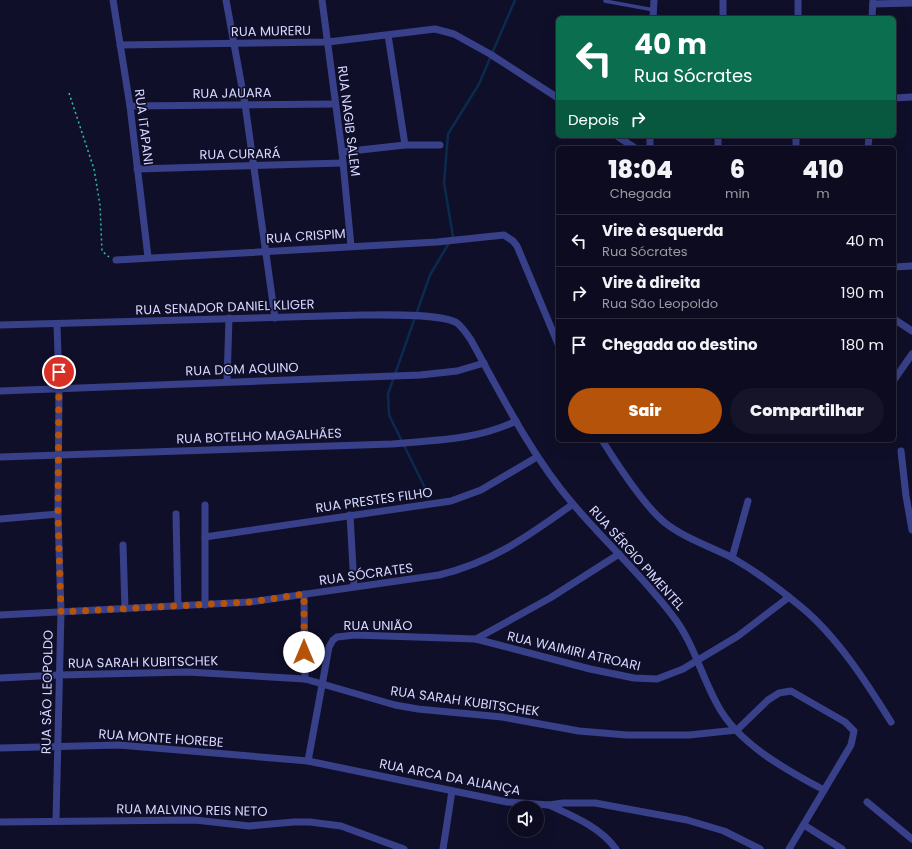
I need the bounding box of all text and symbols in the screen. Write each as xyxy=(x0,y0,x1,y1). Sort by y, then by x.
street label: RUA MURERU xyxy=(231,21,311,41)
text: 40 m xyxy=(634,25,707,64)
icon: left xyxy=(568,32,620,84)
text: Rua Sócrates xyxy=(634,63,752,88)
street label: RUA NAGIB SALEM xyxy=(333,65,365,177)
street label: RUA JAUARA xyxy=(192,83,272,103)
street label: RUA ITAPANI xyxy=(130,88,158,166)
icon: right xyxy=(627,108,649,130)
text: Depois xyxy=(568,109,619,130)
street label: RUA CURARÁ xyxy=(199,144,281,164)
text: 18:04 xyxy=(608,153,673,186)
text: 6 xyxy=(730,153,745,186)
text: 410 xyxy=(802,153,844,186)
text: Chegada xyxy=(610,184,671,203)
text: min xyxy=(725,184,750,203)
text: m xyxy=(816,184,830,203)
text: Vire à esquerda xyxy=(602,220,724,241)
street label: RUA CRISPIM xyxy=(266,224,346,248)
icon: left xyxy=(568,230,590,252)
text: 40 m xyxy=(846,230,884,251)
text: Rua Sócrates xyxy=(602,242,688,261)
text: Vire à direita xyxy=(602,272,701,293)
icon: right xyxy=(568,282,590,304)
text: 190 m xyxy=(841,282,884,303)
street label: RUA SENADOR DANIEL KLIGER xyxy=(135,294,315,320)
text: Rua São Leopoldo xyxy=(602,294,718,313)
icon: arrive xyxy=(568,334,590,356)
text: Chegada ao destino xyxy=(602,334,758,355)
text: 180 m xyxy=(841,334,884,355)
pin xyxy=(42,355,76,389)
street label: RUA DOM AQUINO xyxy=(185,358,299,380)
icon: arrive xyxy=(48,361,70,383)
button: Sair xyxy=(568,388,722,434)
button: Compartilhar xyxy=(730,388,884,434)
street label: RUA BOTELHO MAGALHÃES xyxy=(176,424,342,448)
street label: RUA PRESTES FILHO xyxy=(314,482,434,518)
street label: RUA SÉRGIO PIMENTEL xyxy=(585,501,690,615)
street label: RUA SÓCRATES xyxy=(318,558,414,590)
street label: RUA UNIÃO xyxy=(343,616,413,635)
street label: RUA WAIMIRI ATROARI xyxy=(505,626,643,676)
street label: RUA SÃO LEOPOLDO xyxy=(36,630,58,754)
position arrow xyxy=(283,631,325,673)
street label: RUA SARAH KUBITSCHEK xyxy=(68,651,219,673)
street label: RUA SARAH KUBITSCHEK xyxy=(389,681,541,721)
street label: RUA MONTE HOREBE xyxy=(98,724,224,752)
street label: RUA ARCA DA ALIANÇA xyxy=(378,754,523,800)
street label: RUA MALVINO REIS NETO xyxy=(116,799,268,821)
map controls xyxy=(508,801,544,837)
button: sound xyxy=(508,801,544,837)

